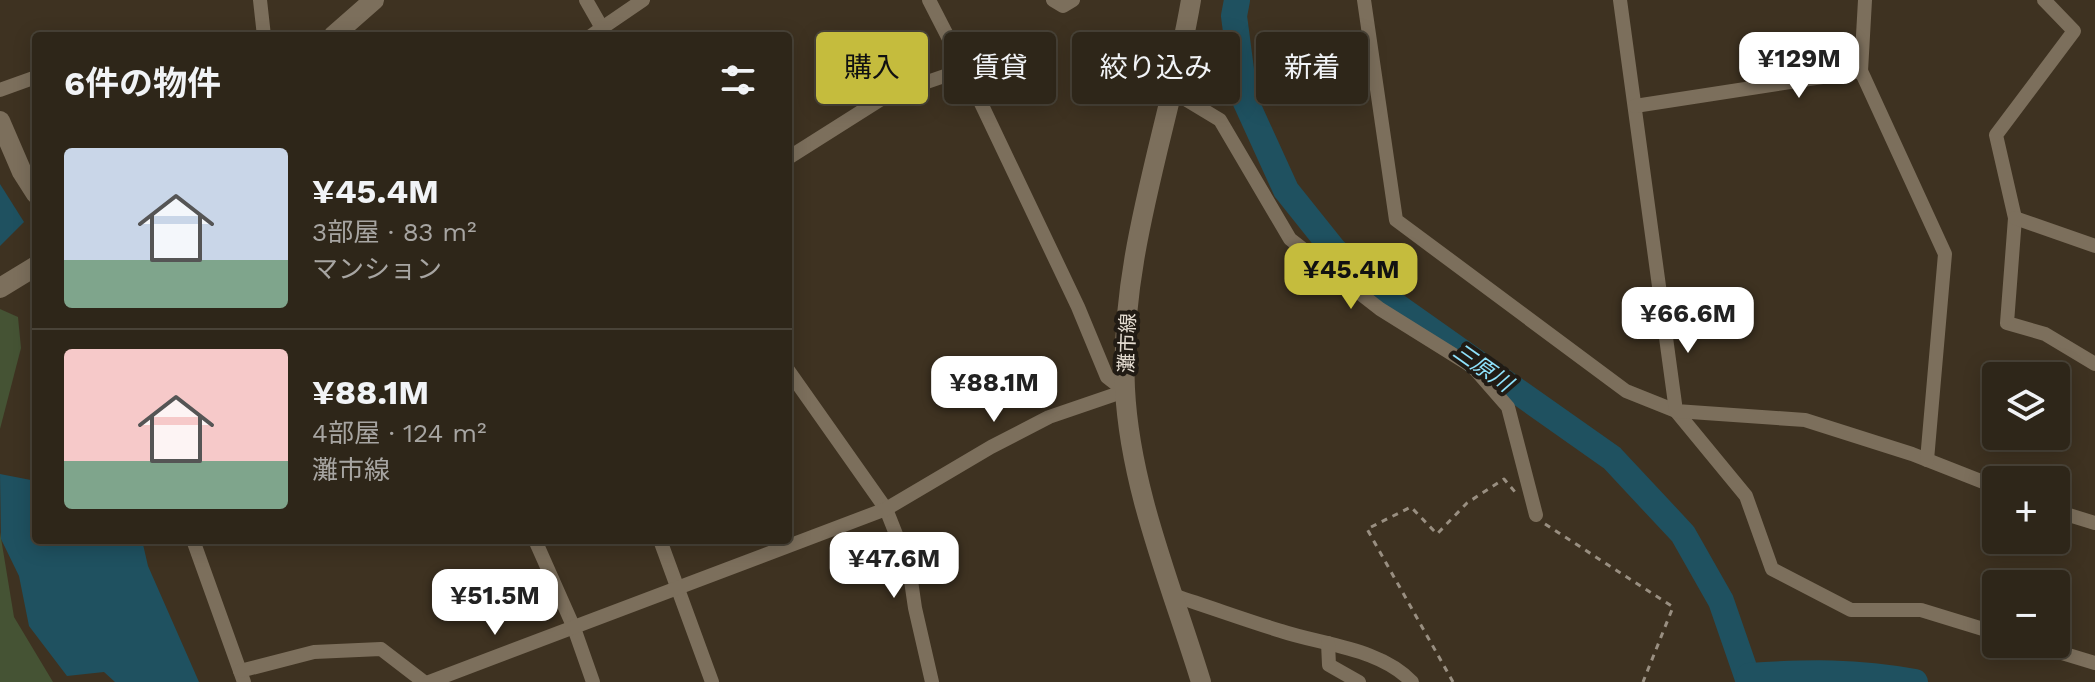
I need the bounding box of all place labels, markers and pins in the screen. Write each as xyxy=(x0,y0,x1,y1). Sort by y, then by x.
pin: ¥129M xyxy=(1743,32,1855,100)
pin: ¥45.4M xyxy=(1286,243,1416,311)
pin: ¥66.6M xyxy=(1623,287,1753,355)
pin: ¥88.1M xyxy=(929,356,1059,424)
pin: ¥47.6M xyxy=(829,532,959,600)
pin: ¥51.5M xyxy=(430,569,560,637)

